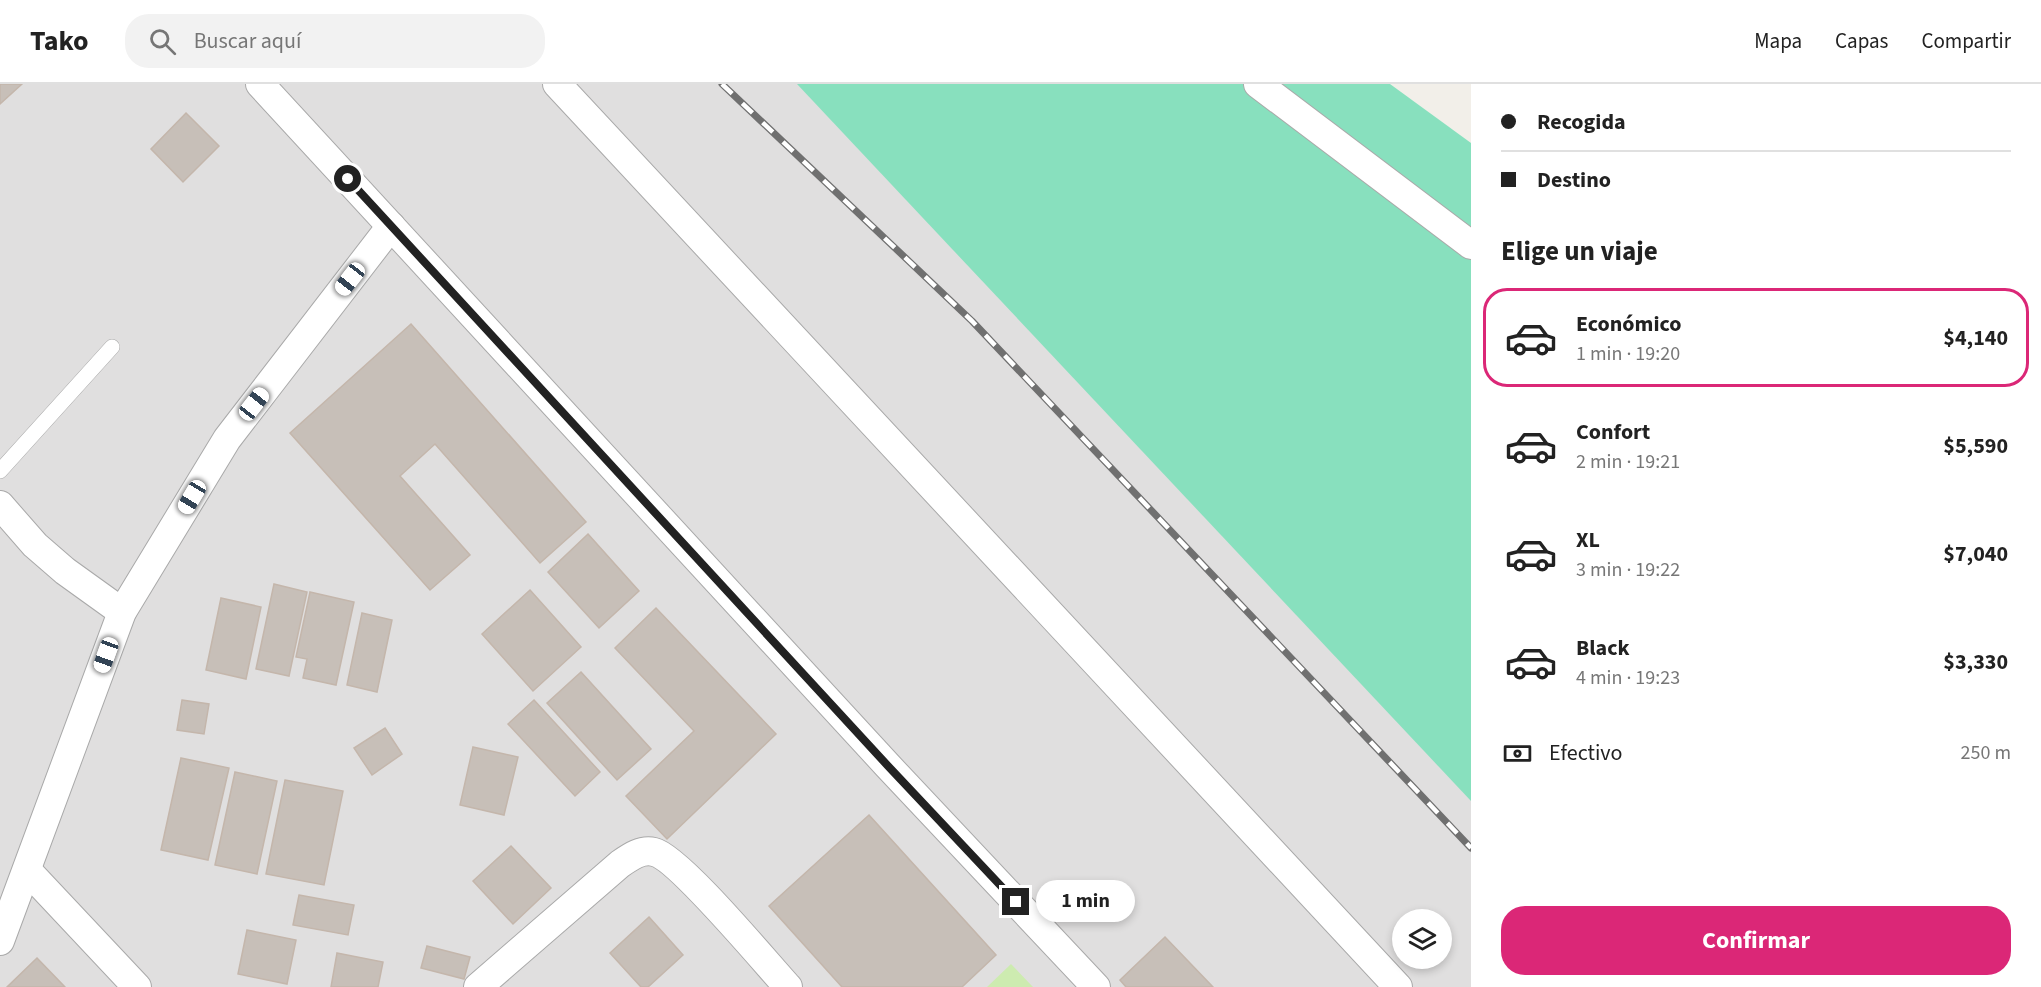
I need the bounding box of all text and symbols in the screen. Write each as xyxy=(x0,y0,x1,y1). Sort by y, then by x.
search box xyxy=(125,14,545,68)
text: Tako xyxy=(30,21,89,61)
icon: search xyxy=(146,25,179,58)
text: Buscar aquí xyxy=(194,25,301,57)
text: Mapa xyxy=(1754,26,1802,56)
text: Capas xyxy=(1835,26,1888,56)
text: Compartir xyxy=(1921,26,2011,56)
text: Recogida xyxy=(1537,106,1626,138)
text: Destino xyxy=(1537,164,1611,196)
route start xyxy=(334,165,361,192)
text: Elige un viaje xyxy=(1501,232,1658,271)
car xyxy=(332,259,368,299)
text: Económico xyxy=(1576,308,1681,340)
icon: car xyxy=(1504,311,1558,365)
text: $4,140 xyxy=(1943,322,2008,354)
text: 1 min · 19:20 xyxy=(1576,340,1680,368)
car xyxy=(236,384,272,424)
text: Confort xyxy=(1576,416,1650,448)
icon: car xyxy=(1504,419,1558,473)
text: $5,590 xyxy=(1943,430,2008,462)
text: 2 min · 19:21 xyxy=(1576,448,1680,476)
car xyxy=(175,477,209,517)
text: XL xyxy=(1576,524,1600,556)
icon: car xyxy=(1504,527,1558,581)
text: $7,040 xyxy=(1943,538,2008,570)
text: 3 min · 19:22 xyxy=(1576,556,1680,584)
text: Black xyxy=(1576,632,1630,664)
car xyxy=(91,635,121,675)
icon: car xyxy=(1504,635,1558,689)
text: $3,330 xyxy=(1943,646,2008,678)
text: 4 min · 19:23 xyxy=(1576,664,1680,692)
icon: cash xyxy=(1501,737,1534,770)
text: Efectivo xyxy=(1549,737,1623,769)
text: 250 m xyxy=(1961,739,2011,767)
callout: 1 min xyxy=(1037,881,1136,923)
text: 1 min xyxy=(1061,887,1110,915)
route end xyxy=(1002,888,1029,915)
button: Confirmar xyxy=(1501,906,2011,975)
map controls xyxy=(1392,909,1452,969)
button: layers xyxy=(1392,909,1452,969)

